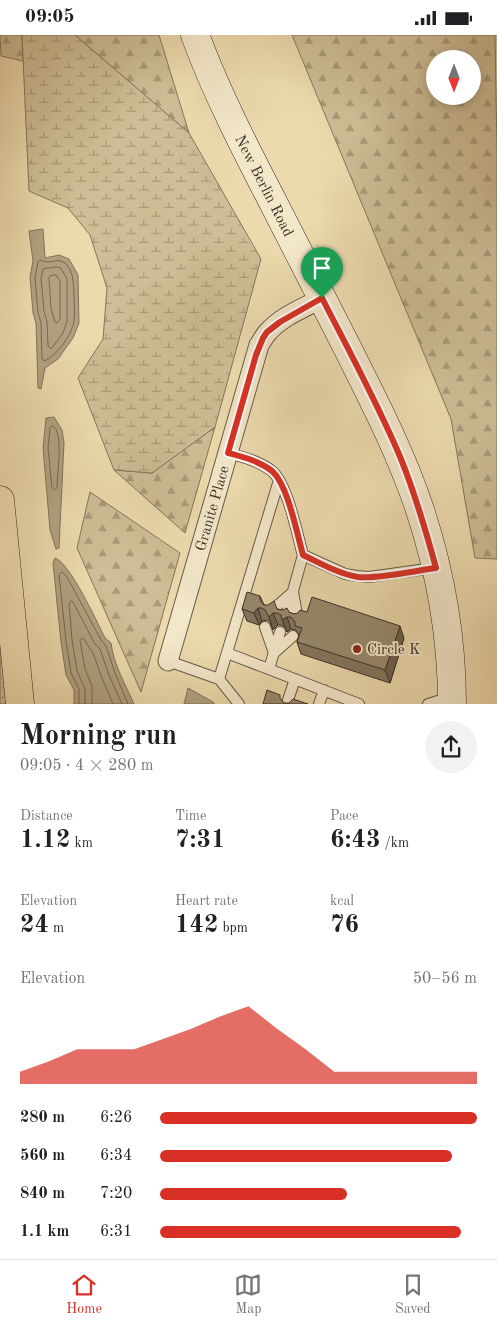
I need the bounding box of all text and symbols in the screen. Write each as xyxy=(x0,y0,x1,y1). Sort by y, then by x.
text: 09:05 xyxy=(25,8,74,27)
north arrow xyxy=(426,50,481,105)
map controls xyxy=(426,50,481,105)
street label: New Berlin Road xyxy=(231,133,295,240)
pin xyxy=(301,247,343,298)
icon: arrive xyxy=(308,254,336,282)
street label: Granite Place xyxy=(194,464,233,553)
marker: Circle K xyxy=(351,643,363,655)
place label: Circle K xyxy=(367,643,420,658)
button: share xyxy=(425,721,477,773)
text: Morning run xyxy=(20,723,177,751)
text: 09:05 · 4 × 280 m xyxy=(20,758,153,774)
text: Distance xyxy=(20,809,73,823)
text: Time xyxy=(175,809,206,823)
text: Pace xyxy=(330,809,358,823)
text: 1.12 xyxy=(20,828,71,853)
text: 7:31 xyxy=(175,828,226,853)
text: 6:43 xyxy=(330,828,381,853)
text: km xyxy=(71,836,93,850)
text: /km xyxy=(381,836,409,850)
text: Elevation xyxy=(20,894,77,908)
text: Heart rate xyxy=(175,894,238,908)
text: kcal xyxy=(330,894,354,908)
text: 24 xyxy=(20,913,49,938)
text: 142 xyxy=(175,913,219,938)
text: 76 xyxy=(330,913,359,938)
text: m xyxy=(49,921,64,935)
text: bpm xyxy=(219,921,248,935)
text: Elevation xyxy=(20,971,85,987)
text: 50–56 m xyxy=(413,971,477,987)
text: 280 m xyxy=(20,1110,65,1126)
text: 6:26 xyxy=(100,1110,132,1126)
text: 560 m xyxy=(20,1148,65,1164)
text: 6:34 xyxy=(100,1148,132,1164)
text: 840 m xyxy=(20,1186,65,1202)
text: 7:20 xyxy=(100,1186,132,1202)
text: 1.1 km xyxy=(20,1224,69,1240)
text: 6:31 xyxy=(100,1224,132,1240)
tab: Home xyxy=(66,1271,102,1318)
tab: Map xyxy=(234,1271,262,1318)
tab: Saved xyxy=(395,1271,431,1318)

